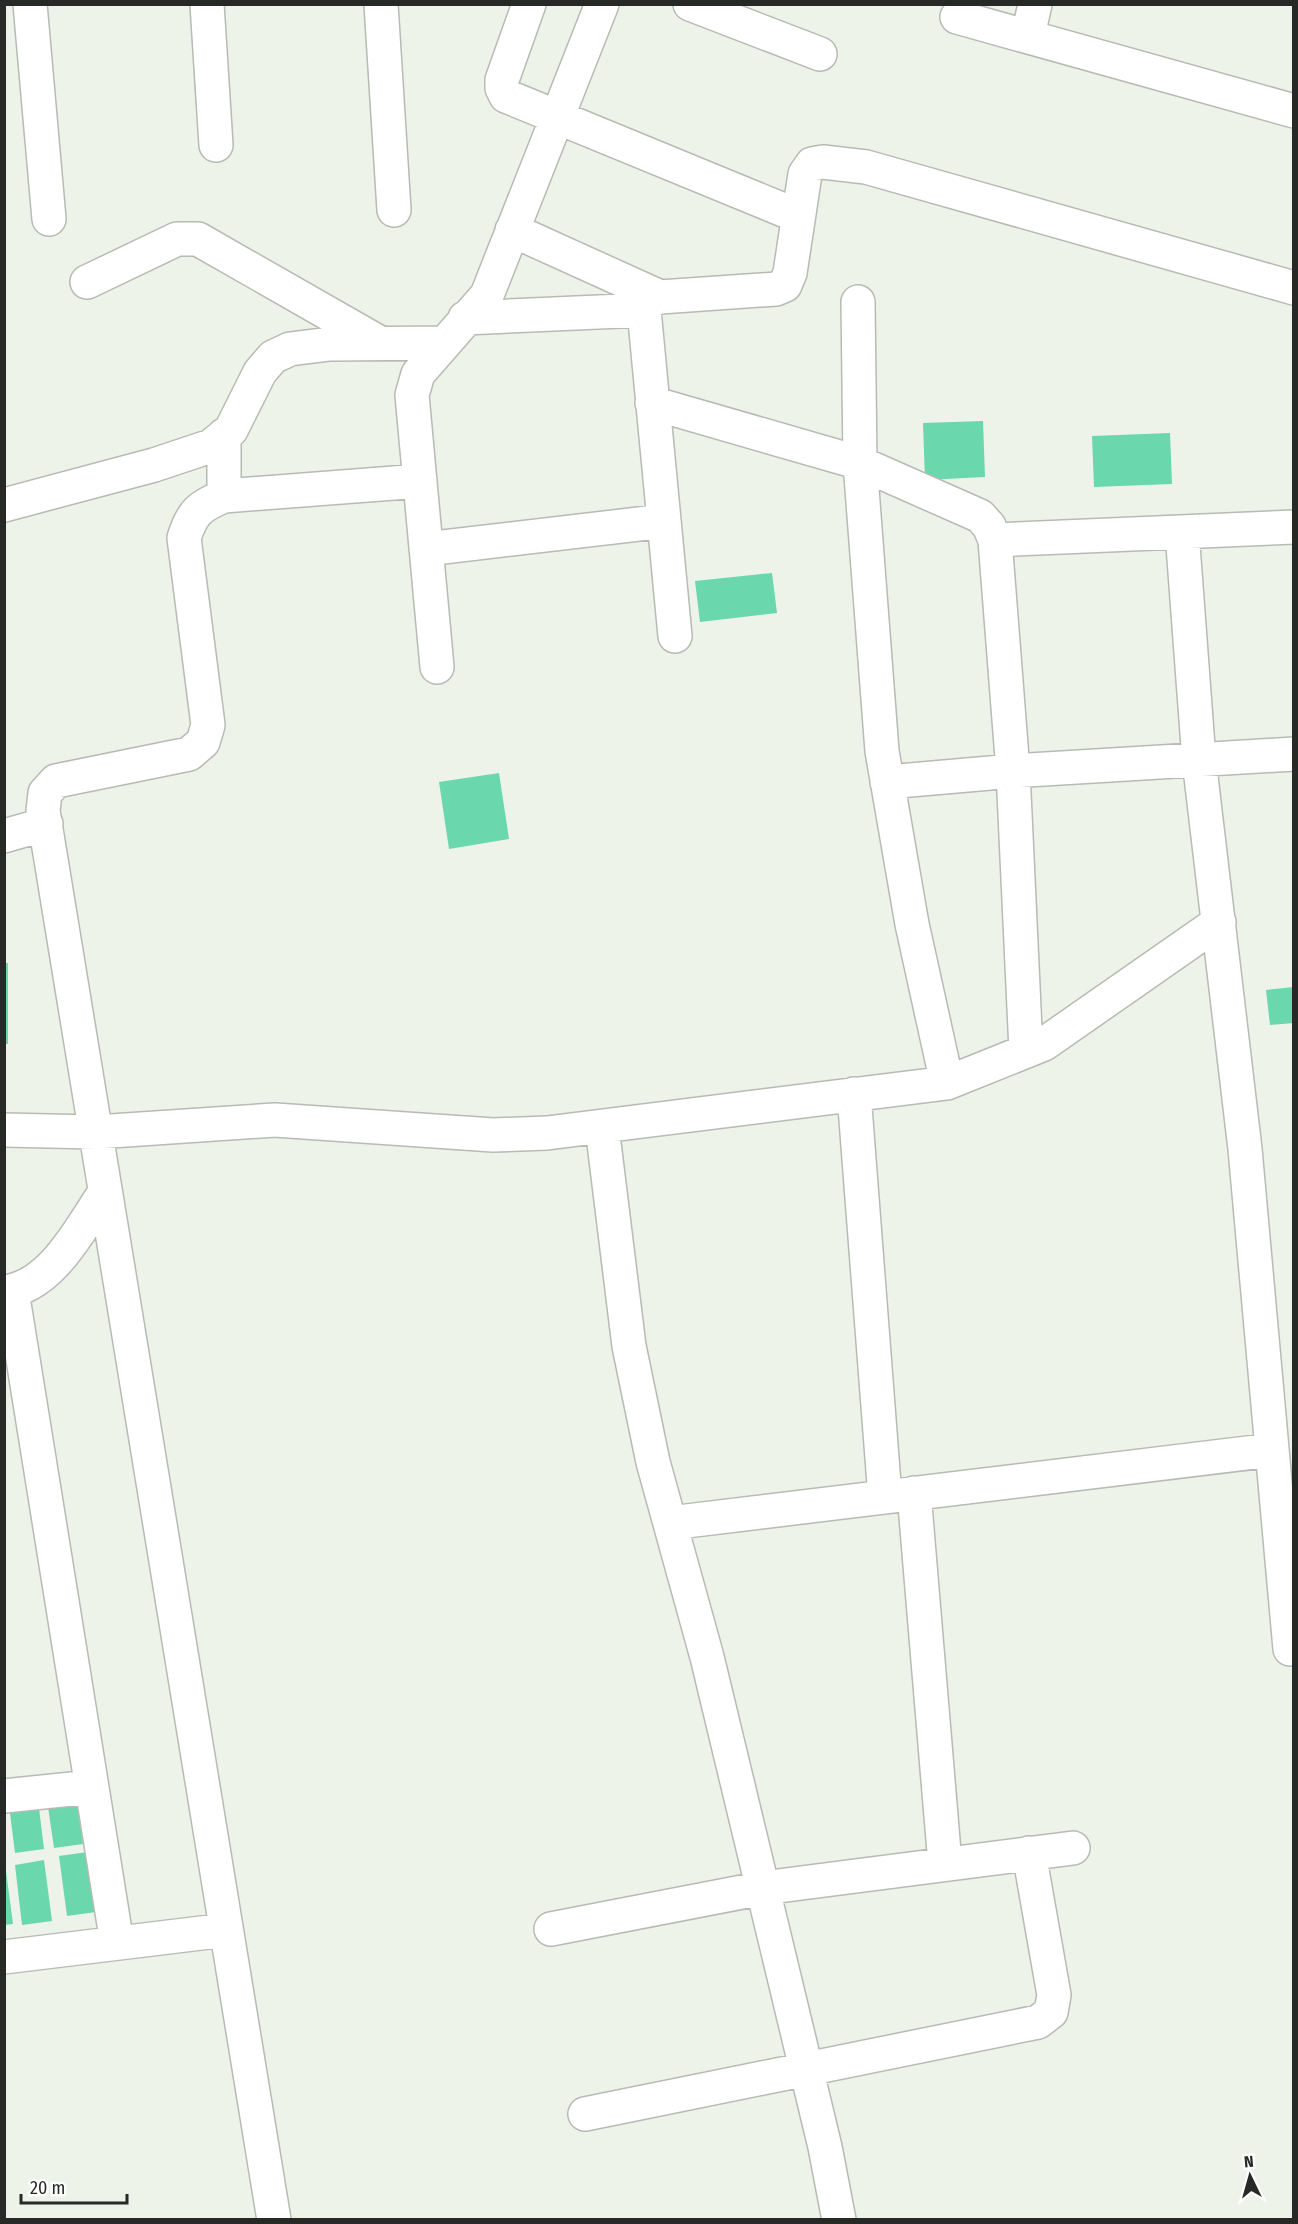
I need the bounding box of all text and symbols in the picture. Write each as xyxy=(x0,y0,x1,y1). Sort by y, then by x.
north arrow xyxy=(1220,2146,1280,2206)
text: N xyxy=(1243,2152,1254,2171)
scale bar xyxy=(21,2167,128,2205)
text: 20 m xyxy=(30,2177,65,2199)

